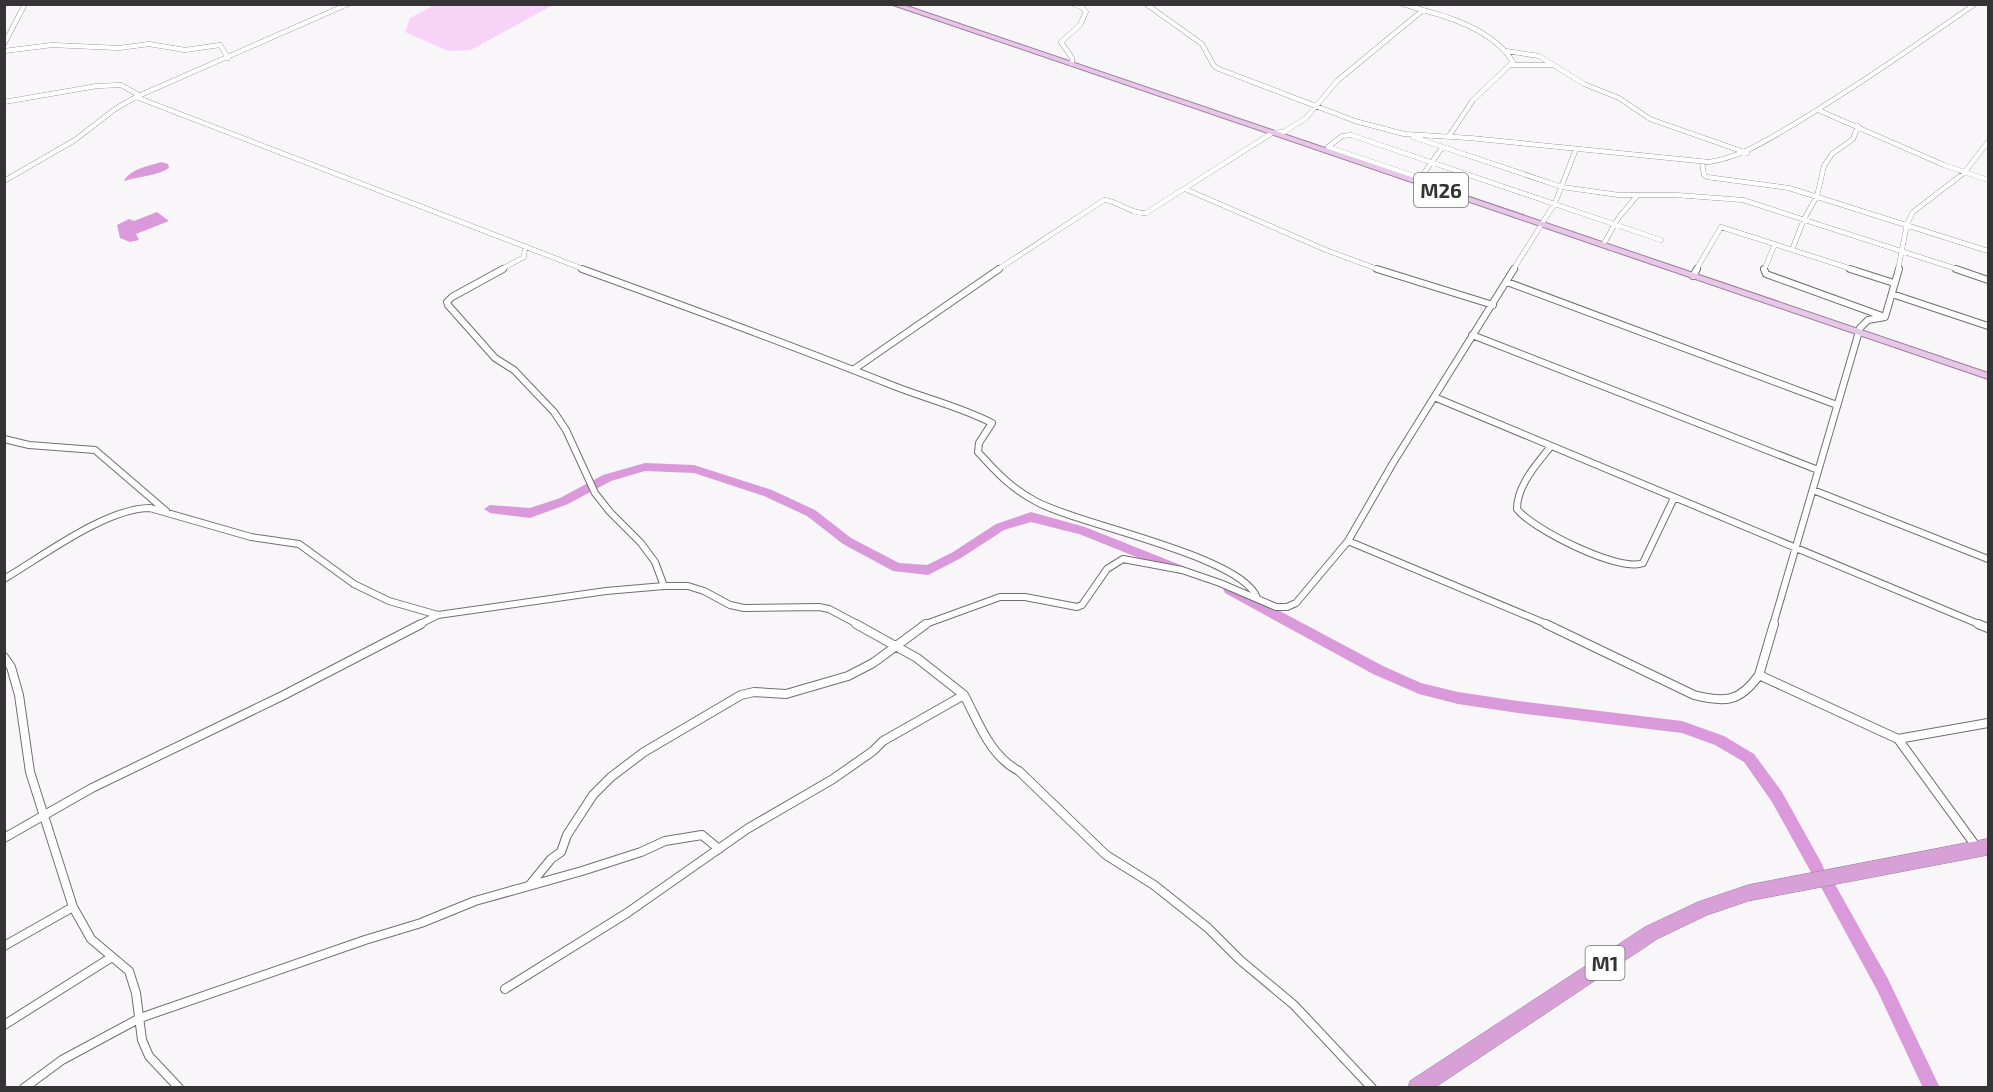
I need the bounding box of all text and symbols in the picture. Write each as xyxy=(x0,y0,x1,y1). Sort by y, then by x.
road number: M26 xyxy=(1414,173,1468,207)
road number: M1 xyxy=(1586,946,1624,980)

